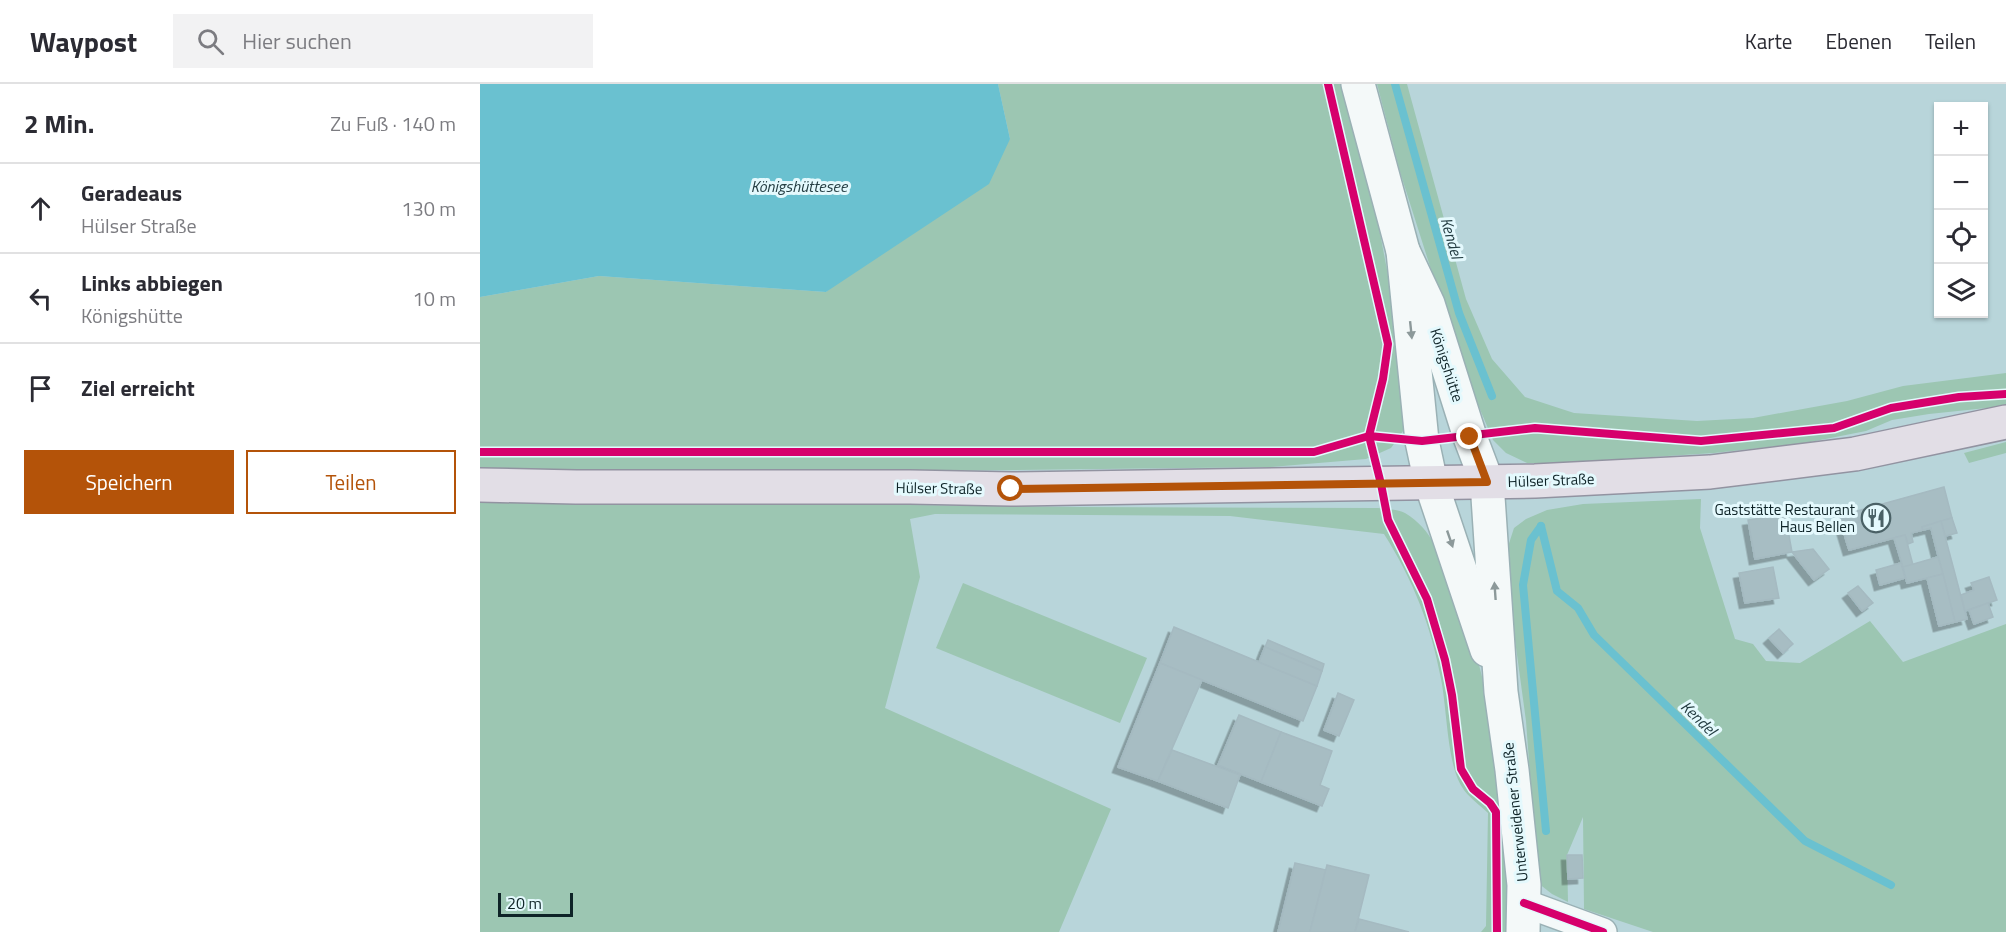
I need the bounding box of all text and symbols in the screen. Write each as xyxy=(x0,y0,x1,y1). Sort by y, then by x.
search box xyxy=(173,14,593,68)
text: Waypost xyxy=(30,20,137,63)
text: Hier suchen xyxy=(242,24,352,58)
icon: search xyxy=(194,25,227,58)
text: Karte xyxy=(1745,25,1792,57)
text: Ebenen xyxy=(1825,25,1892,57)
text: Teilen xyxy=(1925,25,1976,57)
map controls xyxy=(1934,102,1988,318)
button: + xyxy=(1934,102,1988,156)
text: 2 Min. xyxy=(24,104,94,143)
text: Zu Fuß · 140 m xyxy=(330,108,456,139)
button: − xyxy=(1934,156,1988,210)
water label: Königshüttesee xyxy=(751,174,849,198)
text: Geradeaus xyxy=(81,176,182,210)
icon: ahead xyxy=(24,192,57,225)
text: 130 m xyxy=(401,193,456,224)
text: Hülser Straße xyxy=(81,210,197,241)
button: locate xyxy=(1934,210,1988,264)
water label: Kendel xyxy=(1435,214,1470,263)
button: layers xyxy=(1934,264,1988,318)
text: Links abbiegen xyxy=(81,266,223,300)
icon: left xyxy=(24,282,57,315)
text: 10 m xyxy=(412,283,456,314)
text: Königshütte xyxy=(81,300,183,331)
one-way arrow xyxy=(1406,321,1416,340)
street label: Königshütte xyxy=(1424,325,1470,405)
text: Ziel erreicht xyxy=(81,371,195,405)
icon: arrive xyxy=(24,372,57,405)
route end xyxy=(1456,423,1482,449)
button: Speichern xyxy=(24,450,234,514)
button: Teilen xyxy=(246,450,456,514)
street label: Hülser Straße xyxy=(1507,467,1595,493)
route start xyxy=(997,475,1023,501)
street label: Hülser Straße xyxy=(895,476,983,500)
place label: Gaststätte Restaurant Haus Bellen xyxy=(1714,498,1856,538)
restaurant icon: Gaststätte Restaurant Haus Bellen xyxy=(1860,502,1892,534)
one-way arrow xyxy=(1445,530,1455,548)
one-way arrow xyxy=(1490,582,1499,601)
water label: Kendel xyxy=(1675,695,1724,742)
street label: Unterweidener Straße xyxy=(1496,741,1534,883)
scale bar xyxy=(498,890,573,918)
text: 20 m xyxy=(507,891,542,915)

